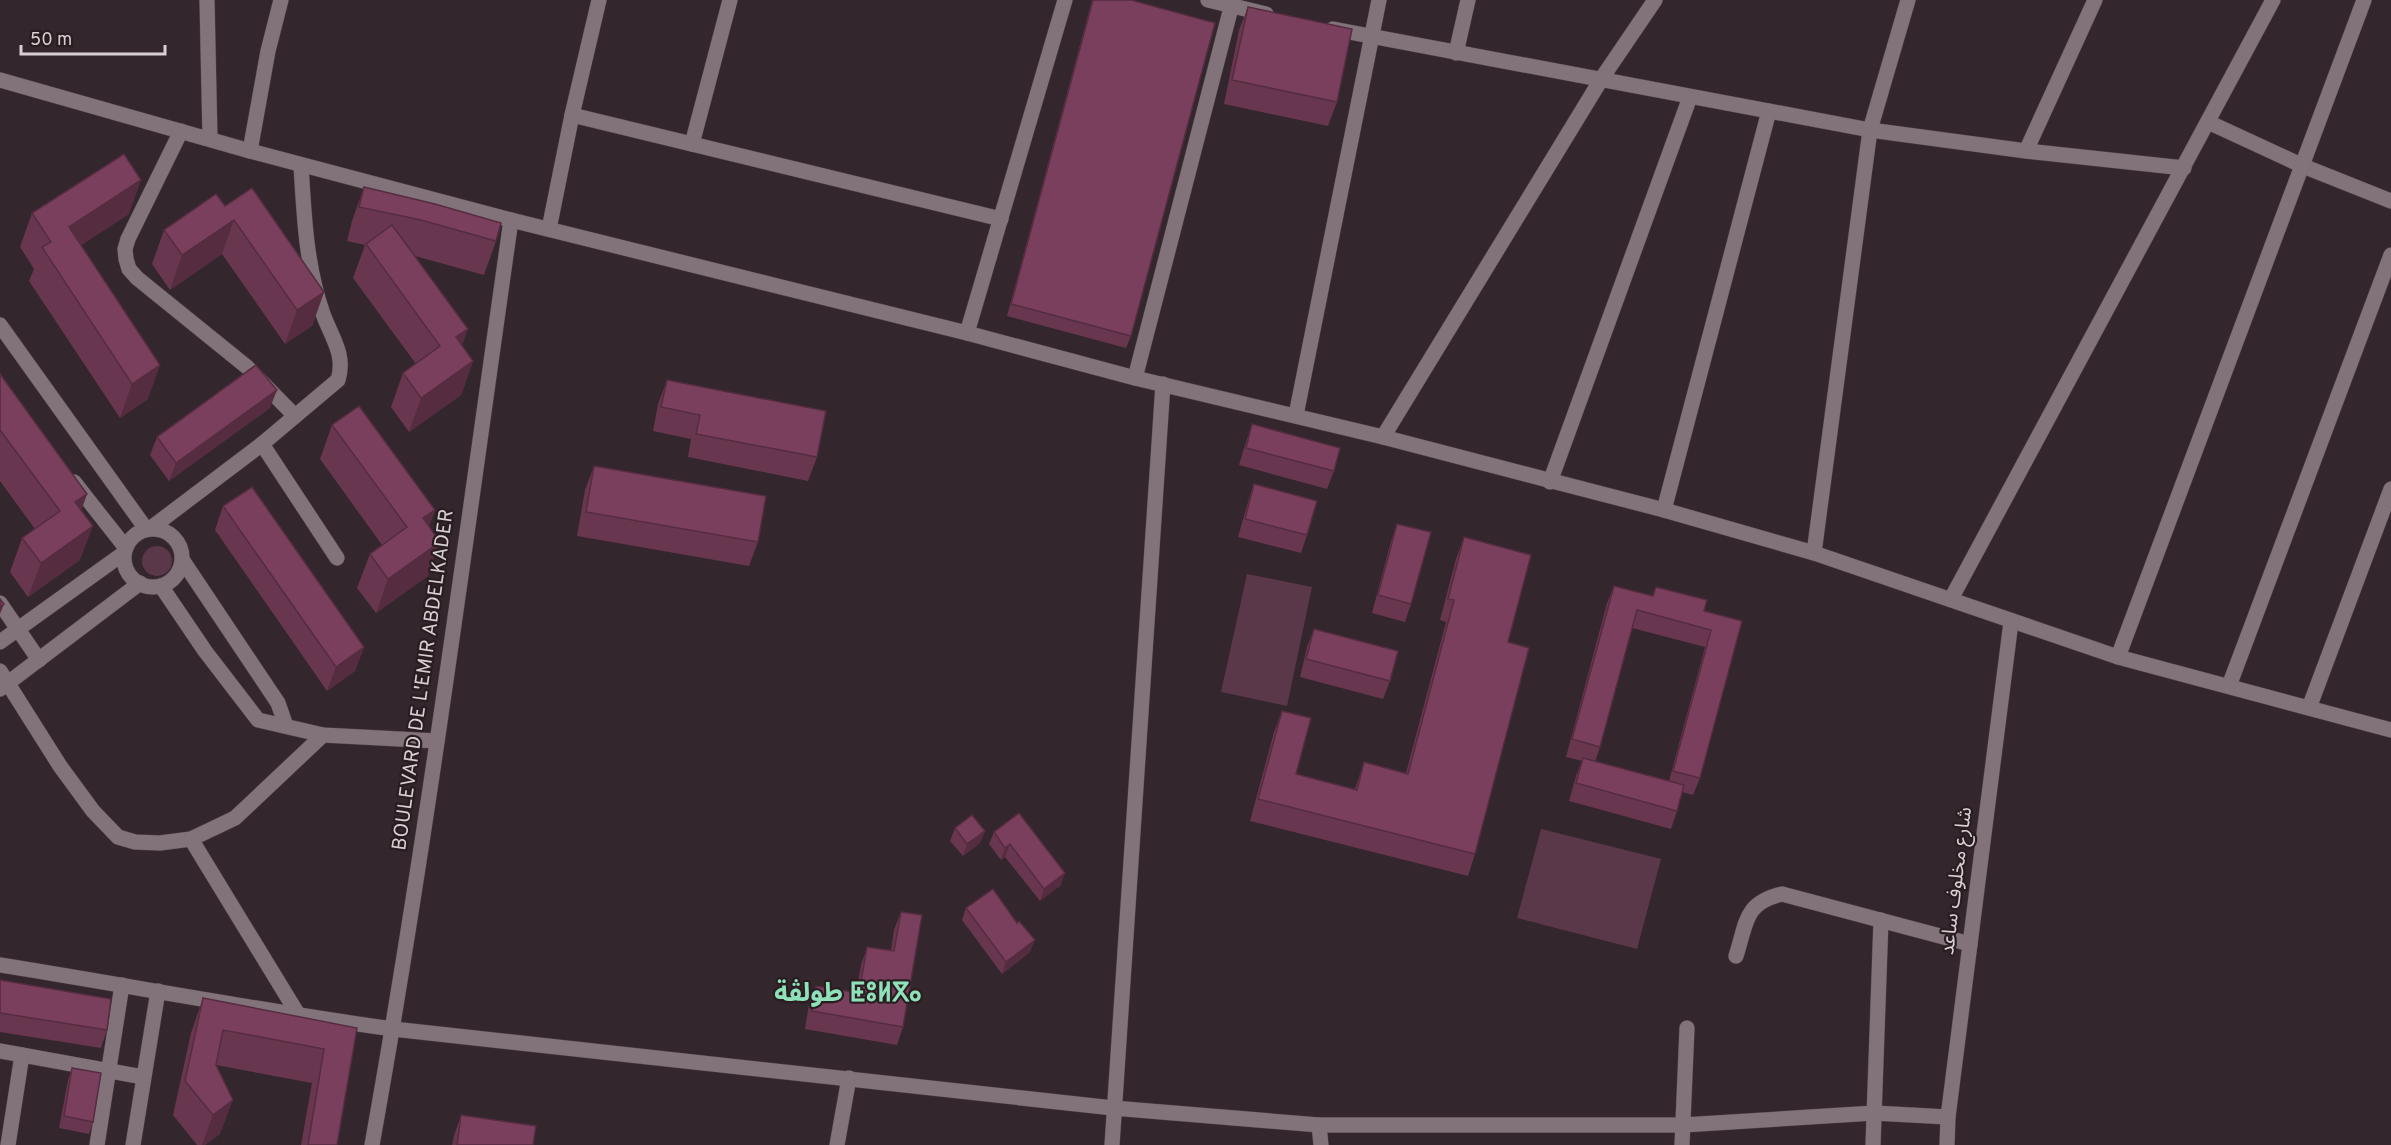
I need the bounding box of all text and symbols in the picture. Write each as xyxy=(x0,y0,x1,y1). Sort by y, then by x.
scale bar xyxy=(21,18,165,56)
text: 50 m xyxy=(30,29,72,52)
street label: BOULEVARD DE L'EMIR ABDELKADER xyxy=(387,508,461,852)
street label: شارع مخلوف ساعد xyxy=(1935,806,1979,956)
district label: طولڤة ⵟⵓⵍⴳⴰ xyxy=(774,978,922,1011)

